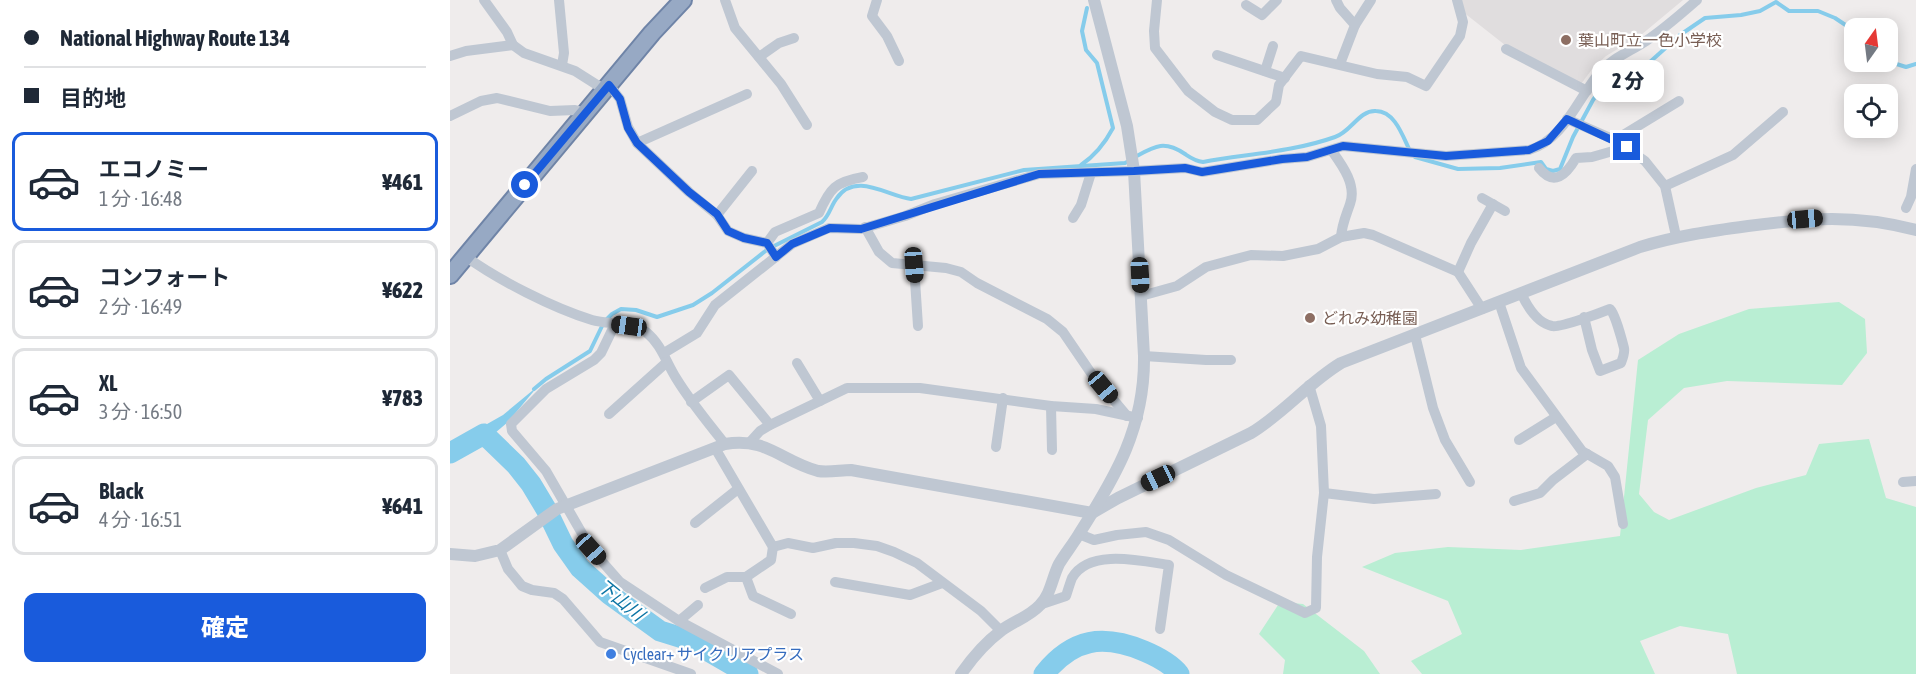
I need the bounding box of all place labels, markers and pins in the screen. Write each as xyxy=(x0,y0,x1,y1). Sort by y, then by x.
place label: 葉山町立一色小学校 xyxy=(1578,31,1722,49)
marker: 葉山町立一色小学校 xyxy=(1559,33,1573,47)
place label: どれみ幼稚園 xyxy=(1322,309,1418,327)
marker: どれみ幼稚園 xyxy=(1303,311,1317,325)
place label: Cyclear+ サイクリアプラス xyxy=(623,645,804,664)
marker: Cyclear+ サイクリアプラス xyxy=(604,647,618,661)

